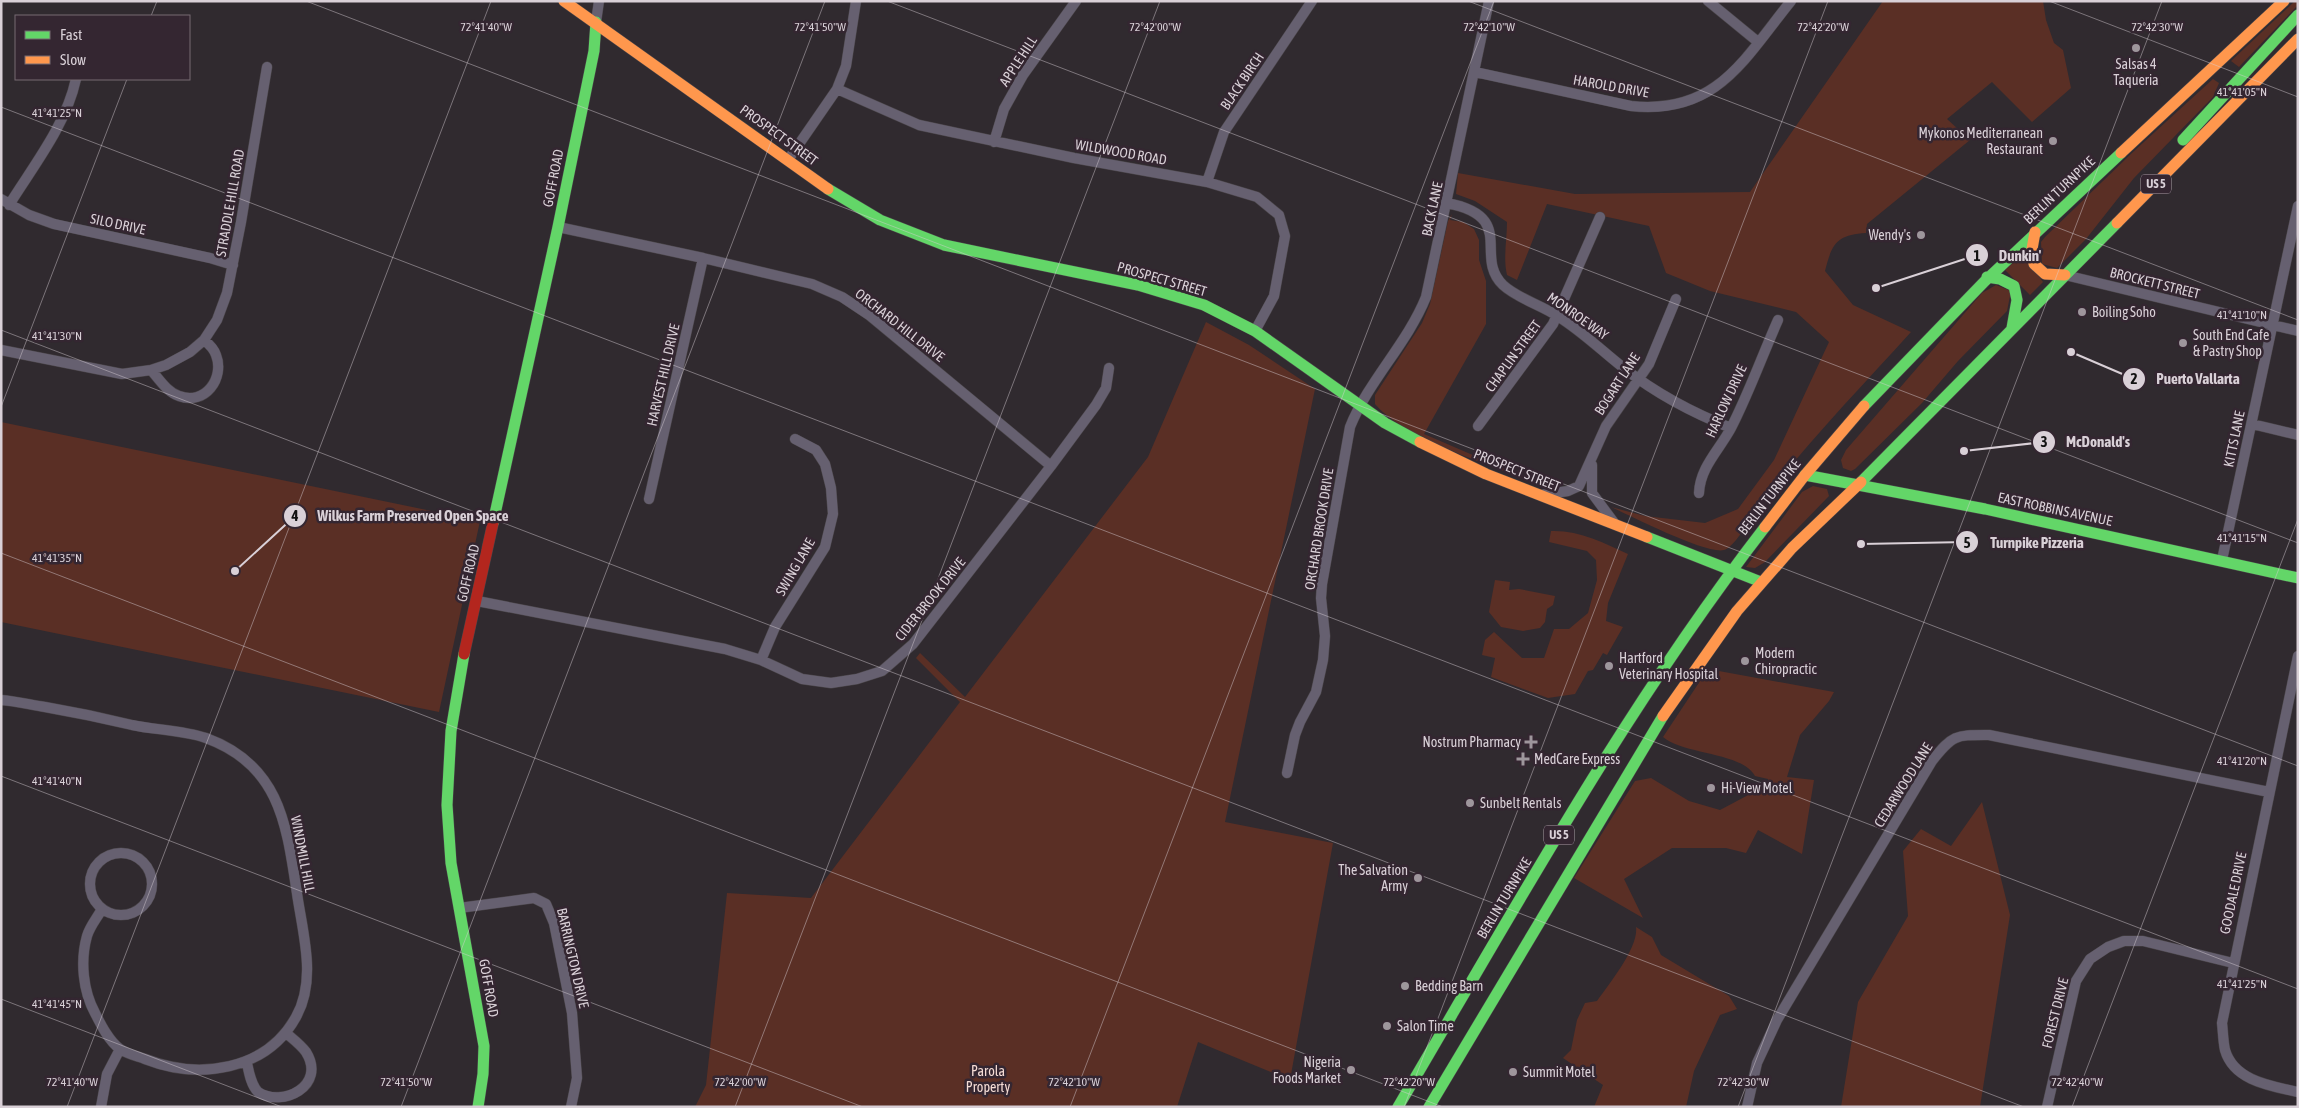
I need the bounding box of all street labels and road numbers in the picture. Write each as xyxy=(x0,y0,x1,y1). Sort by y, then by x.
street label: APPLE HILL xyxy=(996,32,1040,89)
street label: BLACK BIRCH xyxy=(1217,49,1267,113)
street label: HAROLD DRIVE xyxy=(1572,71,1650,101)
street label: PROSPECT STREET xyxy=(737,101,821,169)
street label: WILDWOOD ROAD xyxy=(1074,136,1168,168)
street label: STRADDLE HILL ROAD xyxy=(213,148,247,258)
street label: GOFF ROAD xyxy=(540,148,566,208)
street label: BERLIN TURNPIKE xyxy=(2020,153,2098,227)
road number: US 5 xyxy=(2141,174,2171,193)
street label: BACK LANE xyxy=(1418,180,1446,238)
street label: SILO DRIVE xyxy=(89,210,147,238)
street label: PROSPECT STREET xyxy=(1116,259,1208,299)
street label: BROCKETT STREET xyxy=(2108,264,2202,302)
street label: ORCHARD HILL DRIVE xyxy=(852,285,948,365)
street label: MONROE WAY xyxy=(1544,289,1612,343)
street label: CHAPLIN STREET xyxy=(1482,317,1544,395)
street label: HARVEST HILL DRIVE xyxy=(643,322,683,428)
street label: BOGART LANE xyxy=(1591,350,1643,418)
street label: HARLOW DRIVE xyxy=(1702,362,1750,440)
street label: KITTS LANE xyxy=(2220,409,2248,469)
street label: PROSPECT STREET xyxy=(1471,445,1563,495)
street label: BERLIN TURNPIKE xyxy=(1734,456,1804,538)
street label: ORCHARD BROOK DRIVE xyxy=(1301,467,1337,591)
street label: EAST ROBBINS AVENUE xyxy=(1996,489,2114,529)
street label: SWING LANE xyxy=(772,535,818,599)
street label: GOFF ROAD xyxy=(454,543,482,603)
street label: CIDER BROOK DRIVE xyxy=(892,554,968,644)
street label: CEDARWOOD LANE xyxy=(1871,740,1935,830)
street label: WINDMILL HILL xyxy=(288,814,318,894)
road number: US 5 xyxy=(1544,826,1574,844)
street label: GOODALE DRIVE xyxy=(2217,851,2249,935)
street label: BERLIN TURNPIKE xyxy=(1474,855,1534,941)
street label: BARRINGTON DRIVE xyxy=(554,906,592,1010)
street label: GOFF ROAD xyxy=(476,958,502,1018)
street label: FOREST DRIVE xyxy=(2039,976,2071,1050)

